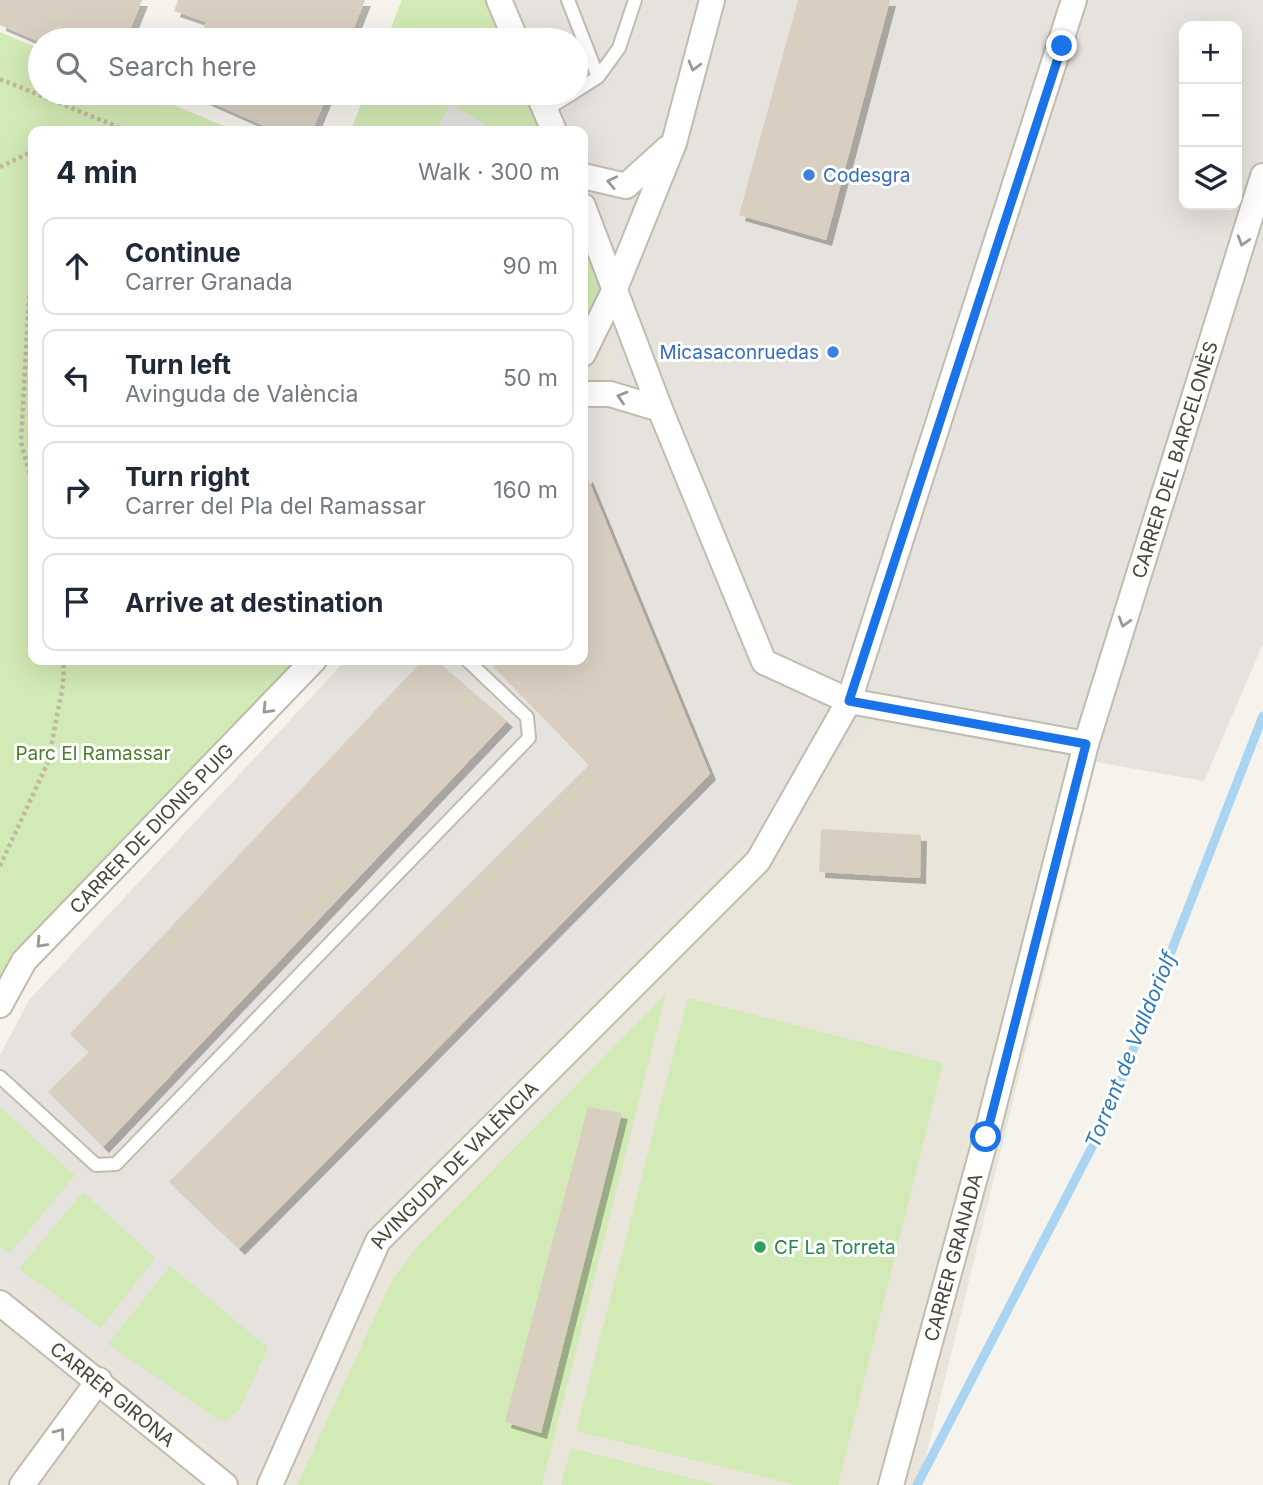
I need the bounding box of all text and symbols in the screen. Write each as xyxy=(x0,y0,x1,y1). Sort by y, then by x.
map controls xyxy=(1179,21,1242,210)
button: + xyxy=(1179,21,1242,84)
search box xyxy=(28,28,588,105)
route end xyxy=(1046,30,1077,61)
icon: search xyxy=(52,48,90,86)
text: Search here xyxy=(108,51,257,82)
one-way arrow xyxy=(688,60,703,72)
button: − xyxy=(1179,84,1242,147)
button: layers xyxy=(1179,147,1242,210)
text: 4 min xyxy=(56,154,138,190)
text: Walk · 300 m xyxy=(418,158,560,186)
place label: Codesgra xyxy=(823,164,911,187)
marker: Codesgra xyxy=(801,167,817,183)
one-way arrow xyxy=(606,176,618,191)
one-way arrow xyxy=(1236,235,1251,247)
text: Continue xyxy=(125,237,241,268)
icon: ahead xyxy=(58,247,96,285)
text: 90 m xyxy=(503,252,558,280)
text: Carrer Granada xyxy=(125,268,293,296)
street label: CARRER DEL BARCELONÈS xyxy=(1127,338,1223,581)
place label: Micasaconruedas xyxy=(660,341,819,364)
marker: Micasaconruedas xyxy=(825,344,841,360)
text: Turn left xyxy=(125,349,231,380)
icon: left xyxy=(58,359,96,397)
text: 50 m xyxy=(503,364,558,392)
text: Avinguda de València xyxy=(125,380,358,408)
one-way arrow xyxy=(616,391,628,406)
text: Turn right xyxy=(125,461,250,492)
icon: right xyxy=(58,471,96,509)
text: 160 m xyxy=(493,476,558,504)
text: Carrer del Pla del Ramassar xyxy=(125,492,426,520)
icon: arrive xyxy=(58,583,96,621)
text: Arrive at destination xyxy=(125,587,384,618)
one-way arrow xyxy=(1118,615,1132,628)
one-way arrow xyxy=(263,701,276,714)
street label: CARRER DE DIONIS PUIG xyxy=(65,739,239,918)
park label: Parc El Ramassar xyxy=(15,742,171,765)
one-way arrow xyxy=(36,935,49,948)
water label: Torrent de Valldoriolf xyxy=(1080,946,1182,1152)
street label: AVINGUDA DE VALÈNCIA xyxy=(365,1077,543,1252)
route start xyxy=(970,1121,1001,1152)
street label: CARRER GRANADA xyxy=(920,1171,988,1344)
place label: CF La Torreta xyxy=(774,1236,896,1259)
marker: CF La Torreta xyxy=(752,1239,768,1255)
street label: CARRER GIRONA xyxy=(45,1337,179,1452)
one-way arrow xyxy=(52,1428,65,1440)

